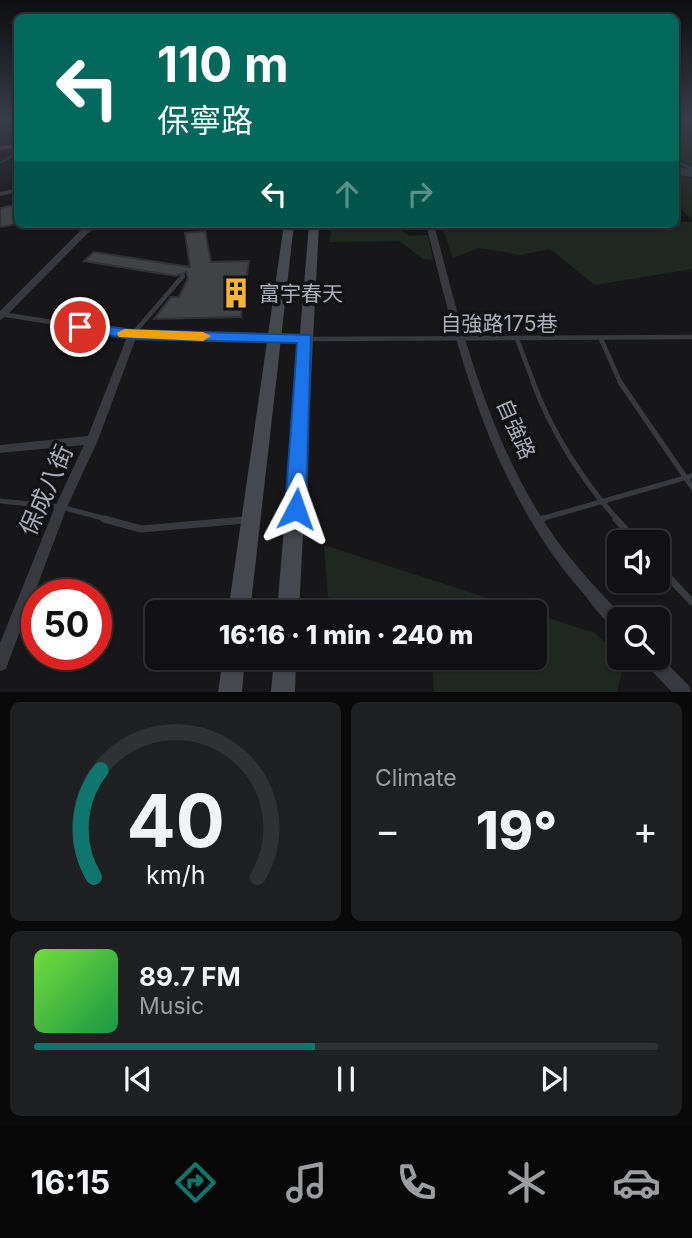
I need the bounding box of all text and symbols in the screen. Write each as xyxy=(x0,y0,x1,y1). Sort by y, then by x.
text: 110 m xyxy=(157,35,289,94)
icon: left xyxy=(42,42,133,133)
text: 保寧路 xyxy=(157,101,253,140)
icon: left xyxy=(255,175,293,213)
icon: ahead xyxy=(328,175,366,213)
icon: right xyxy=(401,175,439,213)
building icon: 富宇春天 xyxy=(219,276,253,310)
place label: 富宇春天 xyxy=(259,281,343,306)
pin xyxy=(50,297,110,357)
icon: arrive xyxy=(61,308,99,346)
street label: 自強路175巷 xyxy=(441,311,558,336)
street label: 自強路 xyxy=(492,395,540,463)
street label: 保成八街 xyxy=(13,440,79,540)
position arrow xyxy=(259,472,333,546)
map controls xyxy=(607,530,670,670)
button: sound xyxy=(607,530,670,593)
speed limit sign: 50 xyxy=(21,579,112,670)
button: search xyxy=(607,607,670,670)
text: 16:16 · 1 min · 240 m xyxy=(219,619,473,650)
text: Climate xyxy=(375,764,457,792)
text: 40 xyxy=(126,777,225,866)
text: 19° xyxy=(476,799,557,862)
text: − xyxy=(375,807,400,853)
text: + xyxy=(633,807,658,853)
text: km/h xyxy=(146,860,205,890)
text: 89.7 FM xyxy=(139,961,241,992)
text: Music xyxy=(139,992,204,1020)
icon: previous xyxy=(119,1060,157,1098)
icon: pause xyxy=(327,1060,365,1098)
icon: next xyxy=(535,1060,573,1098)
icon: directions xyxy=(171,1158,220,1207)
icon: music xyxy=(282,1158,331,1207)
icon: phone xyxy=(392,1158,441,1207)
icon: climate xyxy=(502,1158,551,1207)
icon: car xyxy=(612,1158,661,1207)
text: 16:15 xyxy=(31,1163,110,1202)

